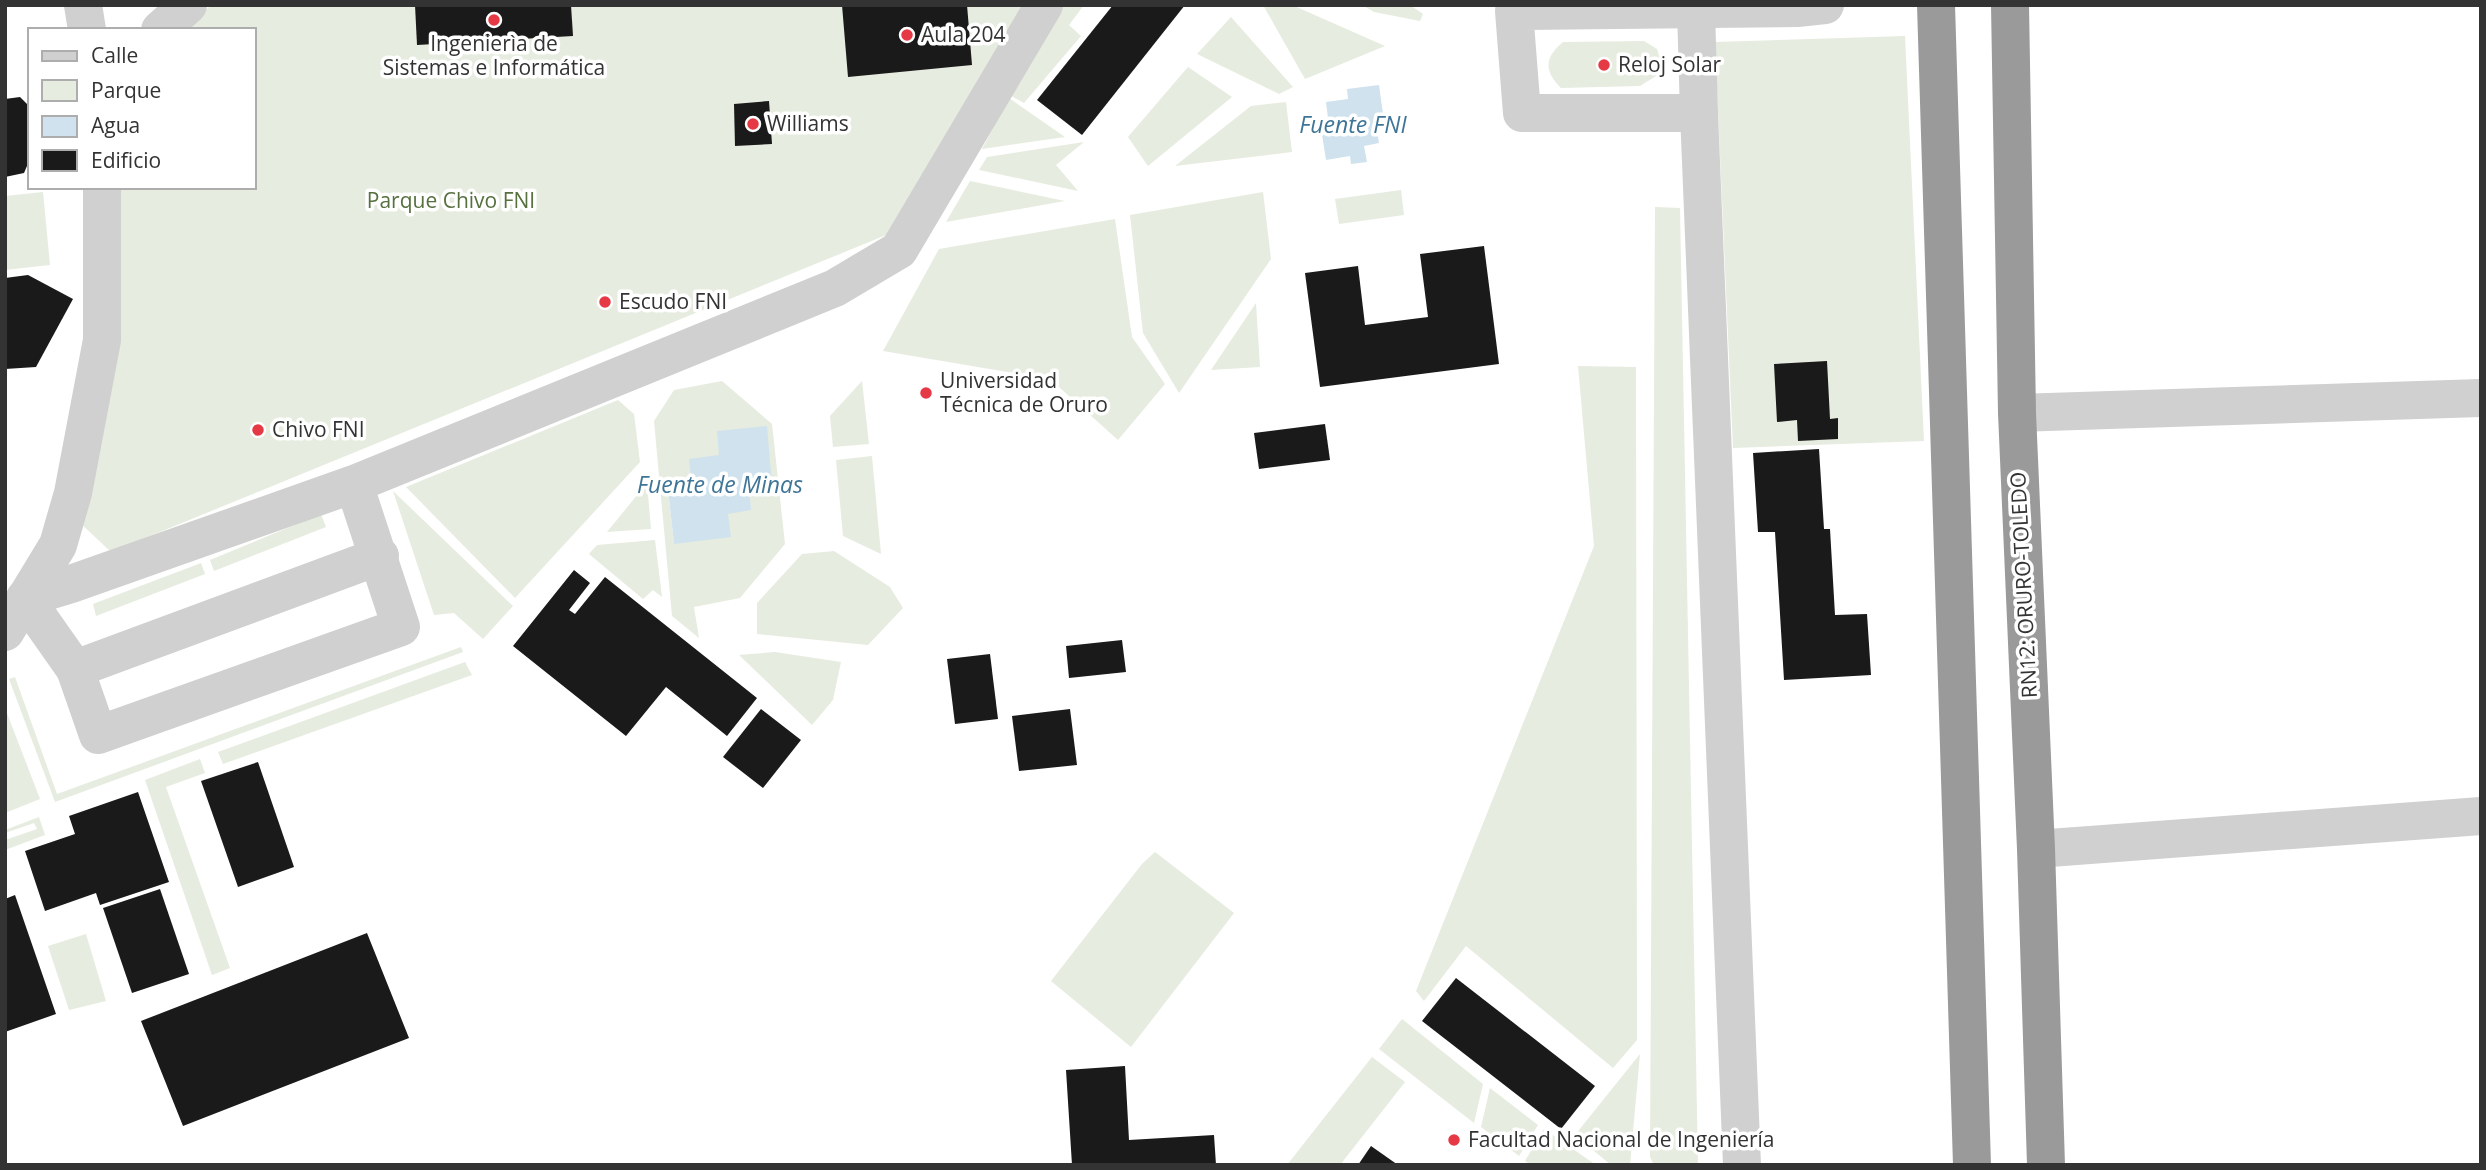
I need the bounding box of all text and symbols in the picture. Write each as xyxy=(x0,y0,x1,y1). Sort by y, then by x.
marker: Ingenierìa de Sistemas e Informática xyxy=(486,12,502,28)
place label: Aula 204 xyxy=(921,20,1006,48)
marker: Aula 204 xyxy=(899,27,915,43)
legend xyxy=(28,28,256,189)
place label: Ingenierìa de Sistemas e Informática xyxy=(383,29,605,81)
text: Calle xyxy=(91,41,138,69)
place label: Reloj Solar xyxy=(1618,50,1722,78)
marker: Reloj Solar xyxy=(1596,57,1612,73)
text: Parque xyxy=(91,76,161,104)
water label: Fuente FNI xyxy=(1299,108,1407,140)
place label: Williams xyxy=(767,109,849,137)
text: Agua xyxy=(91,111,140,139)
marker: Williams xyxy=(745,116,761,132)
text: Edificio xyxy=(91,146,161,174)
park label: Parque Chivo FNI xyxy=(367,186,535,214)
place label: Escudo FNI xyxy=(619,287,727,315)
marker: Escudo FNI xyxy=(597,294,613,310)
place label: Universidad Técnica de Oruro xyxy=(940,366,1108,418)
marker: Universidad Técnica de Oruro xyxy=(918,385,934,401)
place label: Chivo FNI xyxy=(272,415,365,443)
marker: Chivo FNI xyxy=(250,422,266,438)
water label: Fuente de Minas xyxy=(637,468,803,500)
street label: RN12: ORURO-TOLEDO xyxy=(2003,471,2043,699)
place label: Facultad Nacional de Ingeniería xyxy=(1468,1125,1775,1153)
marker: Facultad Nacional de Ingeniería xyxy=(1446,1132,1462,1148)

